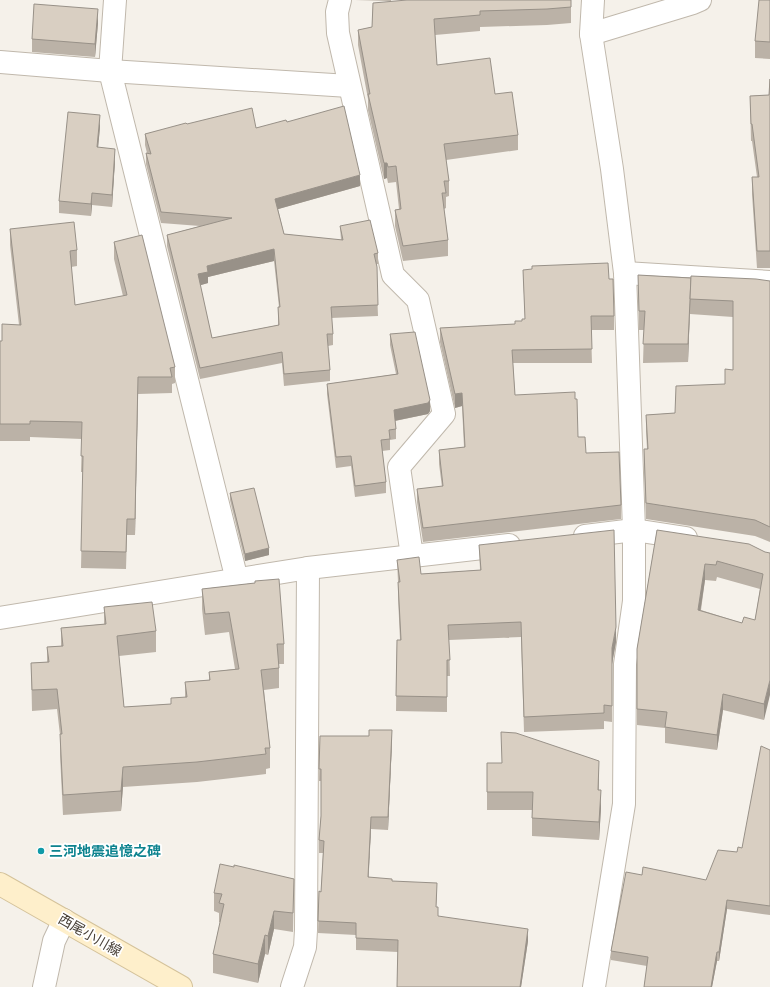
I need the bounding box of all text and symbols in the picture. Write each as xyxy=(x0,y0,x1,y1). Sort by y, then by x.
place label: 三河地震追憶之碑 xyxy=(49,843,161,859)
marker: 三河地震追憶之碑 xyxy=(36,846,46,856)
street label: 西尾小川線 xyxy=(56,911,124,959)

